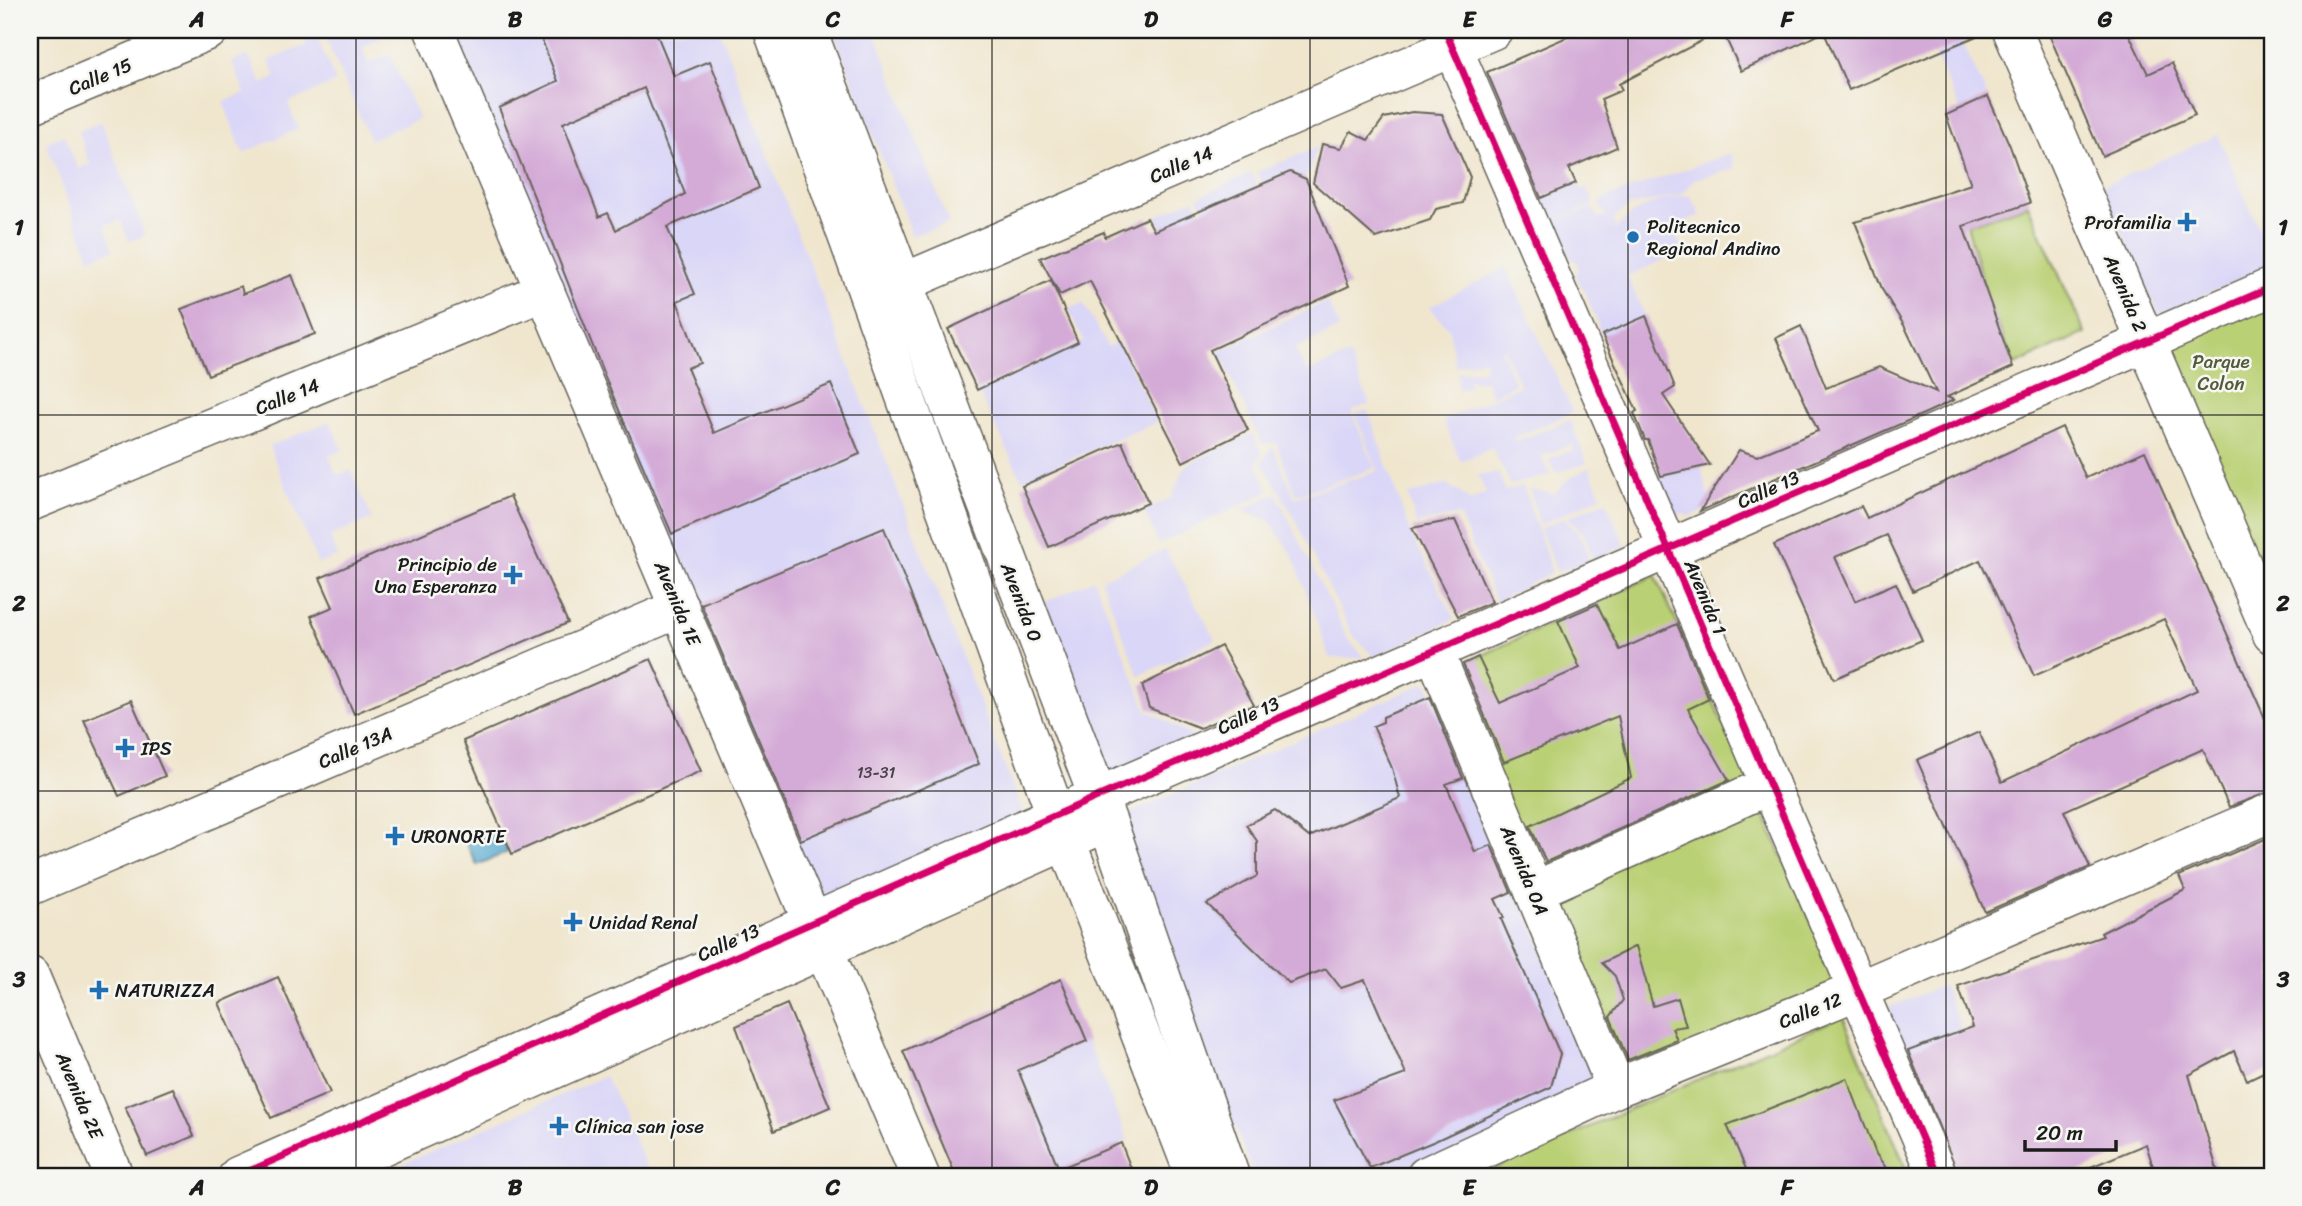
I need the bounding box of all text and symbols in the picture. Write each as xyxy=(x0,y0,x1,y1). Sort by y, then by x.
text: A xyxy=(188,0,205,40)
text: B xyxy=(508,0,523,40)
text: C xyxy=(825,0,841,40)
text: D xyxy=(1144,0,1159,40)
text: E xyxy=(1463,0,1478,40)
text: F xyxy=(1780,0,1795,40)
text: G xyxy=(2097,0,2113,40)
street label: Calle 15 xyxy=(63,48,138,105)
street label: Calle 14 xyxy=(1144,136,1219,193)
place label: Profamilia xyxy=(2084,206,2171,239)
text: 1 xyxy=(14,207,24,248)
text: 1 xyxy=(2278,207,2288,248)
place label: Politecnico Regional Andino xyxy=(1647,210,1780,265)
marker: Profamilia xyxy=(2177,212,2197,232)
marker: Politecnico Regional Andino xyxy=(1625,229,1641,245)
street label: Avenida 2 xyxy=(2094,248,2157,337)
park label: Parque Colon xyxy=(2192,345,2250,400)
street label: Calle 14 xyxy=(250,369,325,424)
street label: Calle 13 xyxy=(1732,461,1805,518)
place label: Principio de Una Esperanza xyxy=(374,548,497,603)
street label: Avenida 1 xyxy=(1674,553,1736,640)
street label: Avenida 1E xyxy=(644,555,711,652)
street label: Avenida 0 xyxy=(991,557,1052,647)
marker: Principio de Una Esperanza xyxy=(503,565,523,585)
text: 2 xyxy=(11,583,26,624)
text: 2 xyxy=(2275,583,2290,624)
street label: Calle 13 xyxy=(1212,687,1285,744)
street label: Calle 13A xyxy=(313,717,398,778)
place label: IPS xyxy=(140,732,172,765)
marker: IPS xyxy=(115,738,135,758)
house number: 13-31 xyxy=(857,758,895,787)
street label: Avenida 0A xyxy=(1490,819,1558,921)
place label: URONORTE xyxy=(411,820,507,853)
marker: URONORTE xyxy=(385,826,405,846)
place label: Unidad Renal xyxy=(589,906,698,939)
marker: Unidad Renal xyxy=(563,912,583,932)
street label: Calle 13 xyxy=(692,914,765,971)
text: 3 xyxy=(12,959,26,1000)
text: 3 xyxy=(2276,959,2290,1000)
place label: NATURIZZA xyxy=(115,974,215,1007)
marker: NATURIZZA xyxy=(89,980,109,1000)
street label: Calle 12 xyxy=(1773,983,1847,1038)
street label: Avenida 2E xyxy=(46,1045,113,1146)
scale bar xyxy=(2025,1108,2116,1152)
place label: Clínica san jose xyxy=(575,1110,704,1143)
text: 20 m xyxy=(2036,1114,2083,1152)
marker: Clínica san jose xyxy=(549,1116,569,1136)
text: A xyxy=(188,1167,205,1206)
text: B xyxy=(508,1167,523,1206)
text: C xyxy=(825,1167,841,1206)
text: D xyxy=(1144,1167,1159,1206)
text: E xyxy=(1463,1167,1478,1206)
text: F xyxy=(1780,1167,1795,1206)
text: G xyxy=(2097,1167,2113,1206)

